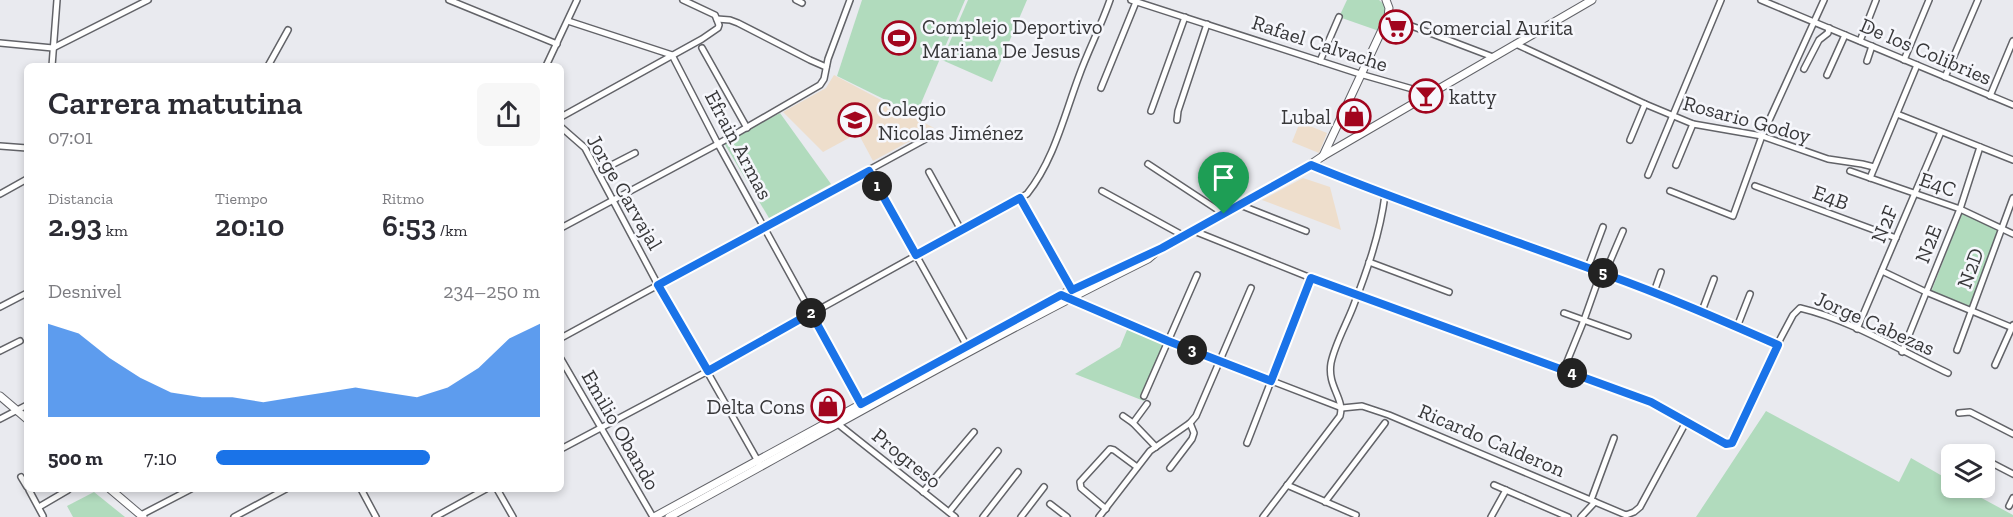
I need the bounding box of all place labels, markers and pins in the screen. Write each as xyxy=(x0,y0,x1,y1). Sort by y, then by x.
supermarket icon: Comercial Aurita xyxy=(1378,9,1414,45)
place label: Complejo Deportivo Mariana De Jesus xyxy=(922,14,1103,63)
place label: Comercial Aurita xyxy=(1419,15,1573,40)
sports icon: Complejo Deportivo Mariana De Jesus xyxy=(881,20,917,56)
bar icon: katty xyxy=(1408,78,1444,114)
place label: katty xyxy=(1449,84,1497,109)
place label: Colegio Nicolas Jiménez xyxy=(878,96,1024,145)
shop icon: Lubal xyxy=(1336,98,1372,134)
school or university icon: Colegio Nicolas Jiménez xyxy=(837,102,873,138)
place label: Lubal xyxy=(1281,104,1331,129)
pin xyxy=(1198,152,1249,214)
pin: 1 xyxy=(862,171,892,201)
pin: 5 xyxy=(1588,258,1618,288)
pin: 2 xyxy=(796,298,826,328)
pin: 3 xyxy=(1177,335,1207,365)
pin: 4 xyxy=(1557,358,1587,388)
shop icon: Delta Cons xyxy=(810,388,846,424)
place label: Delta Cons xyxy=(706,394,805,419)

